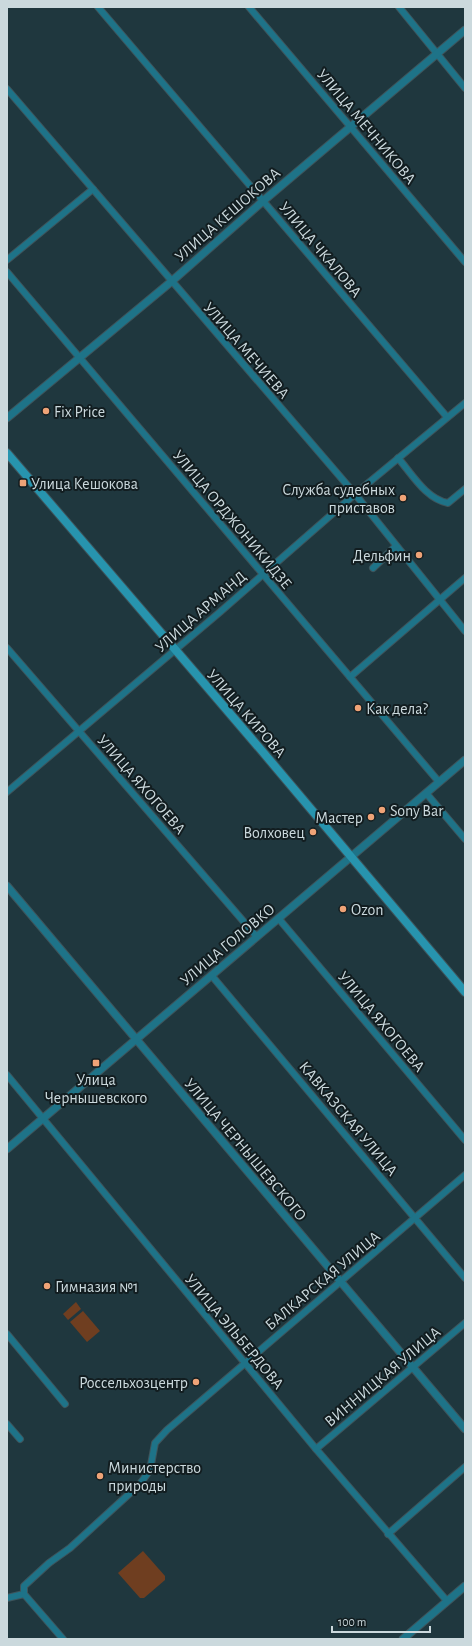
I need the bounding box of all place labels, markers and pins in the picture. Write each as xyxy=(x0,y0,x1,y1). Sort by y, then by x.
place label: Fix Price xyxy=(54,404,105,420)
marker: Fix Price xyxy=(41,406,51,416)
place label: Улица Кешокова xyxy=(31,476,138,492)
marker: Улица Кешокова xyxy=(18,478,28,488)
place label: Служба судебных приставов xyxy=(282,482,395,516)
marker: Служба судебных приставов xyxy=(398,493,408,503)
place label: Дельфин xyxy=(353,548,411,564)
marker: Дельфин xyxy=(414,550,424,560)
place label: Как дела? xyxy=(366,701,428,717)
marker: Как дела? xyxy=(353,703,363,713)
place label: Sony Bar xyxy=(390,803,444,820)
marker: Sony Bar xyxy=(377,805,387,815)
place label: Мастер xyxy=(315,810,363,826)
marker: Мастер xyxy=(366,812,376,822)
place label: Волховец xyxy=(243,825,305,841)
marker: Волховец xyxy=(308,827,318,837)
place label: Ozon xyxy=(351,902,383,918)
marker: Ozon xyxy=(338,904,348,914)
marker: Улица Чернышевского xyxy=(91,1058,101,1068)
place label: Улица Чернышевского xyxy=(45,1072,148,1106)
place label: Гимназия №1 xyxy=(55,1279,139,1295)
marker: Гимназия №1 xyxy=(42,1281,52,1291)
place label: Россельхозцентр xyxy=(79,1375,188,1391)
marker: Россельхозцентр xyxy=(191,1377,201,1387)
place label: Министерство природы xyxy=(108,1460,201,1494)
marker: Министерство природы xyxy=(95,1471,105,1481)

